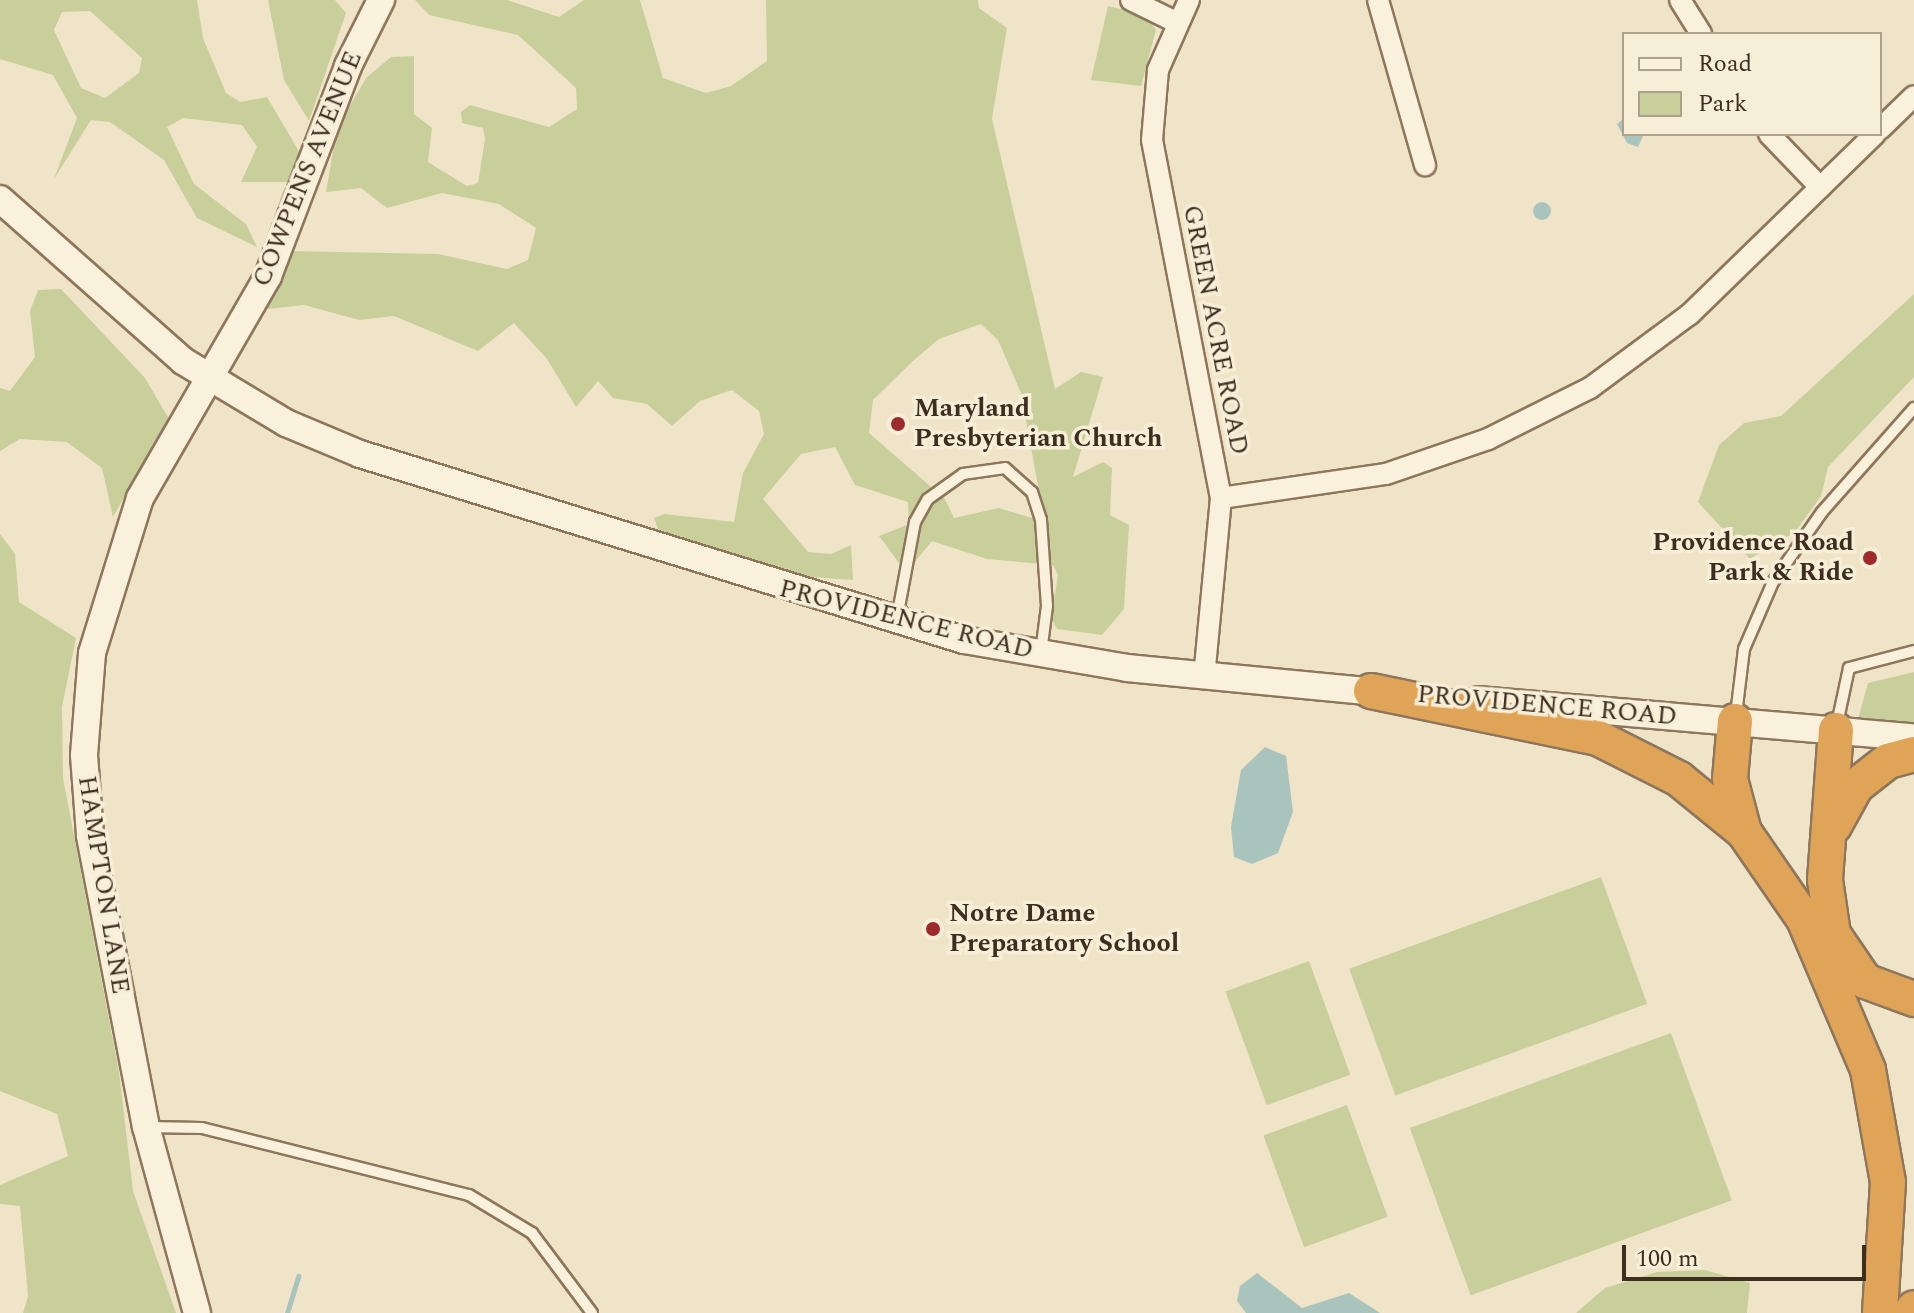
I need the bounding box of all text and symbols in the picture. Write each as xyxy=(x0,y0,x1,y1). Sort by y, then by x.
legend xyxy=(1622,32,1882,136)
text: Road xyxy=(1698,46,1752,82)
street label: COWPENS AVENUE xyxy=(246,47,370,291)
text: Park xyxy=(1698,86,1748,122)
street label: GREEN ACRE ROAD xyxy=(1175,203,1255,457)
place label: Maryland Presbyterian Church xyxy=(914,393,1163,454)
marker: Maryland Presbyterian Church xyxy=(889,415,907,433)
place label: Providence Road Park & Ride xyxy=(1652,527,1854,588)
marker: Providence Road Park & Ride xyxy=(1861,549,1879,567)
street label: PROVIDENCE ROAD xyxy=(776,573,1036,667)
street label: PROVIDENCE ROAD xyxy=(1416,679,1678,733)
street label: HAMPTON LANE xyxy=(70,774,136,996)
place label: Notre Dame Preparatory School xyxy=(949,898,1179,960)
marker: Notre Dame Preparatory School xyxy=(924,920,942,938)
scale bar xyxy=(1626,1229,1870,1279)
text: 100 m xyxy=(1636,1241,1699,1277)

